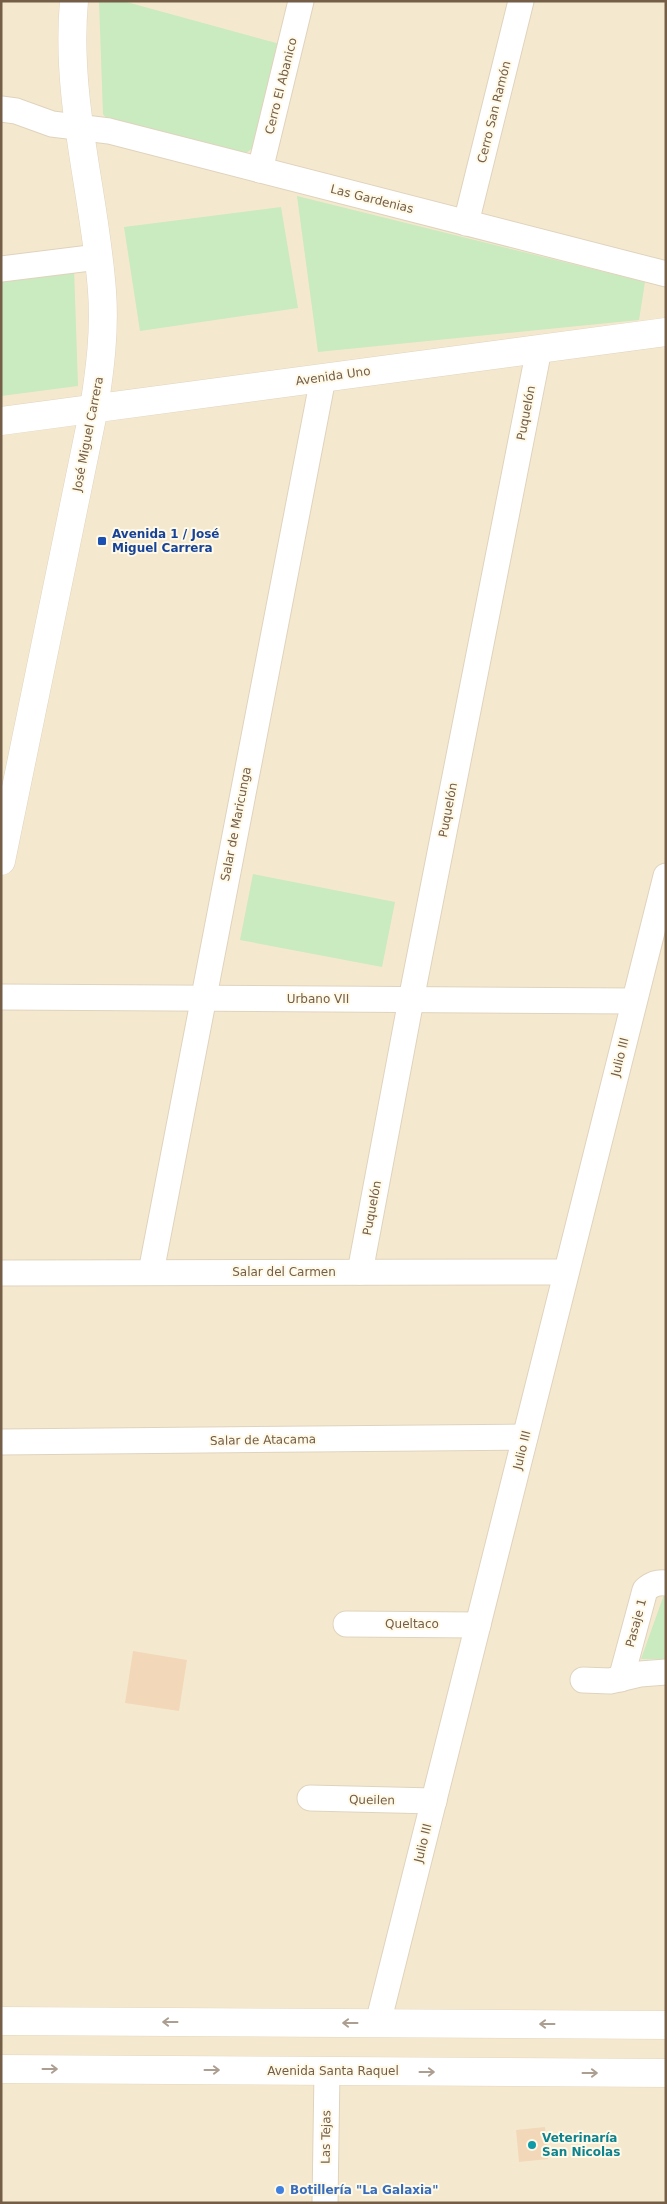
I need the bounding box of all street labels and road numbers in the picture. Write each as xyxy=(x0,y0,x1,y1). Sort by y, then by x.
street label: Cerro El Abanico xyxy=(262,36,300,136)
street label: Cerro San Ramón xyxy=(475,59,513,165)
street label: Las Gardenias xyxy=(329,182,415,216)
street label: Avenida Uno xyxy=(295,364,371,388)
street label: José Miguel Carrera xyxy=(70,375,106,494)
street label: Puquelón xyxy=(514,384,538,442)
street label: Salar de Maricunga xyxy=(218,766,254,882)
street label: Puquelón xyxy=(436,781,460,839)
street label: Urbano VII xyxy=(287,992,349,1006)
street label: Julio III xyxy=(608,1036,632,1079)
street label: Puquelón xyxy=(360,1179,384,1237)
street label: Salar del Carmen xyxy=(232,1265,336,1279)
street label: Julio III xyxy=(510,1429,534,1472)
street label: Salar de Atacama xyxy=(210,1432,316,1448)
street label: Pasaje 1 xyxy=(623,1597,649,1649)
street label: Queltaco xyxy=(385,1617,439,1631)
street label: Queilen xyxy=(349,1793,395,1807)
street label: Julio III xyxy=(411,1822,435,1865)
street label: Avenida Santa Raquel xyxy=(267,2064,399,2078)
street label: Las Tejas xyxy=(319,2110,333,2164)

